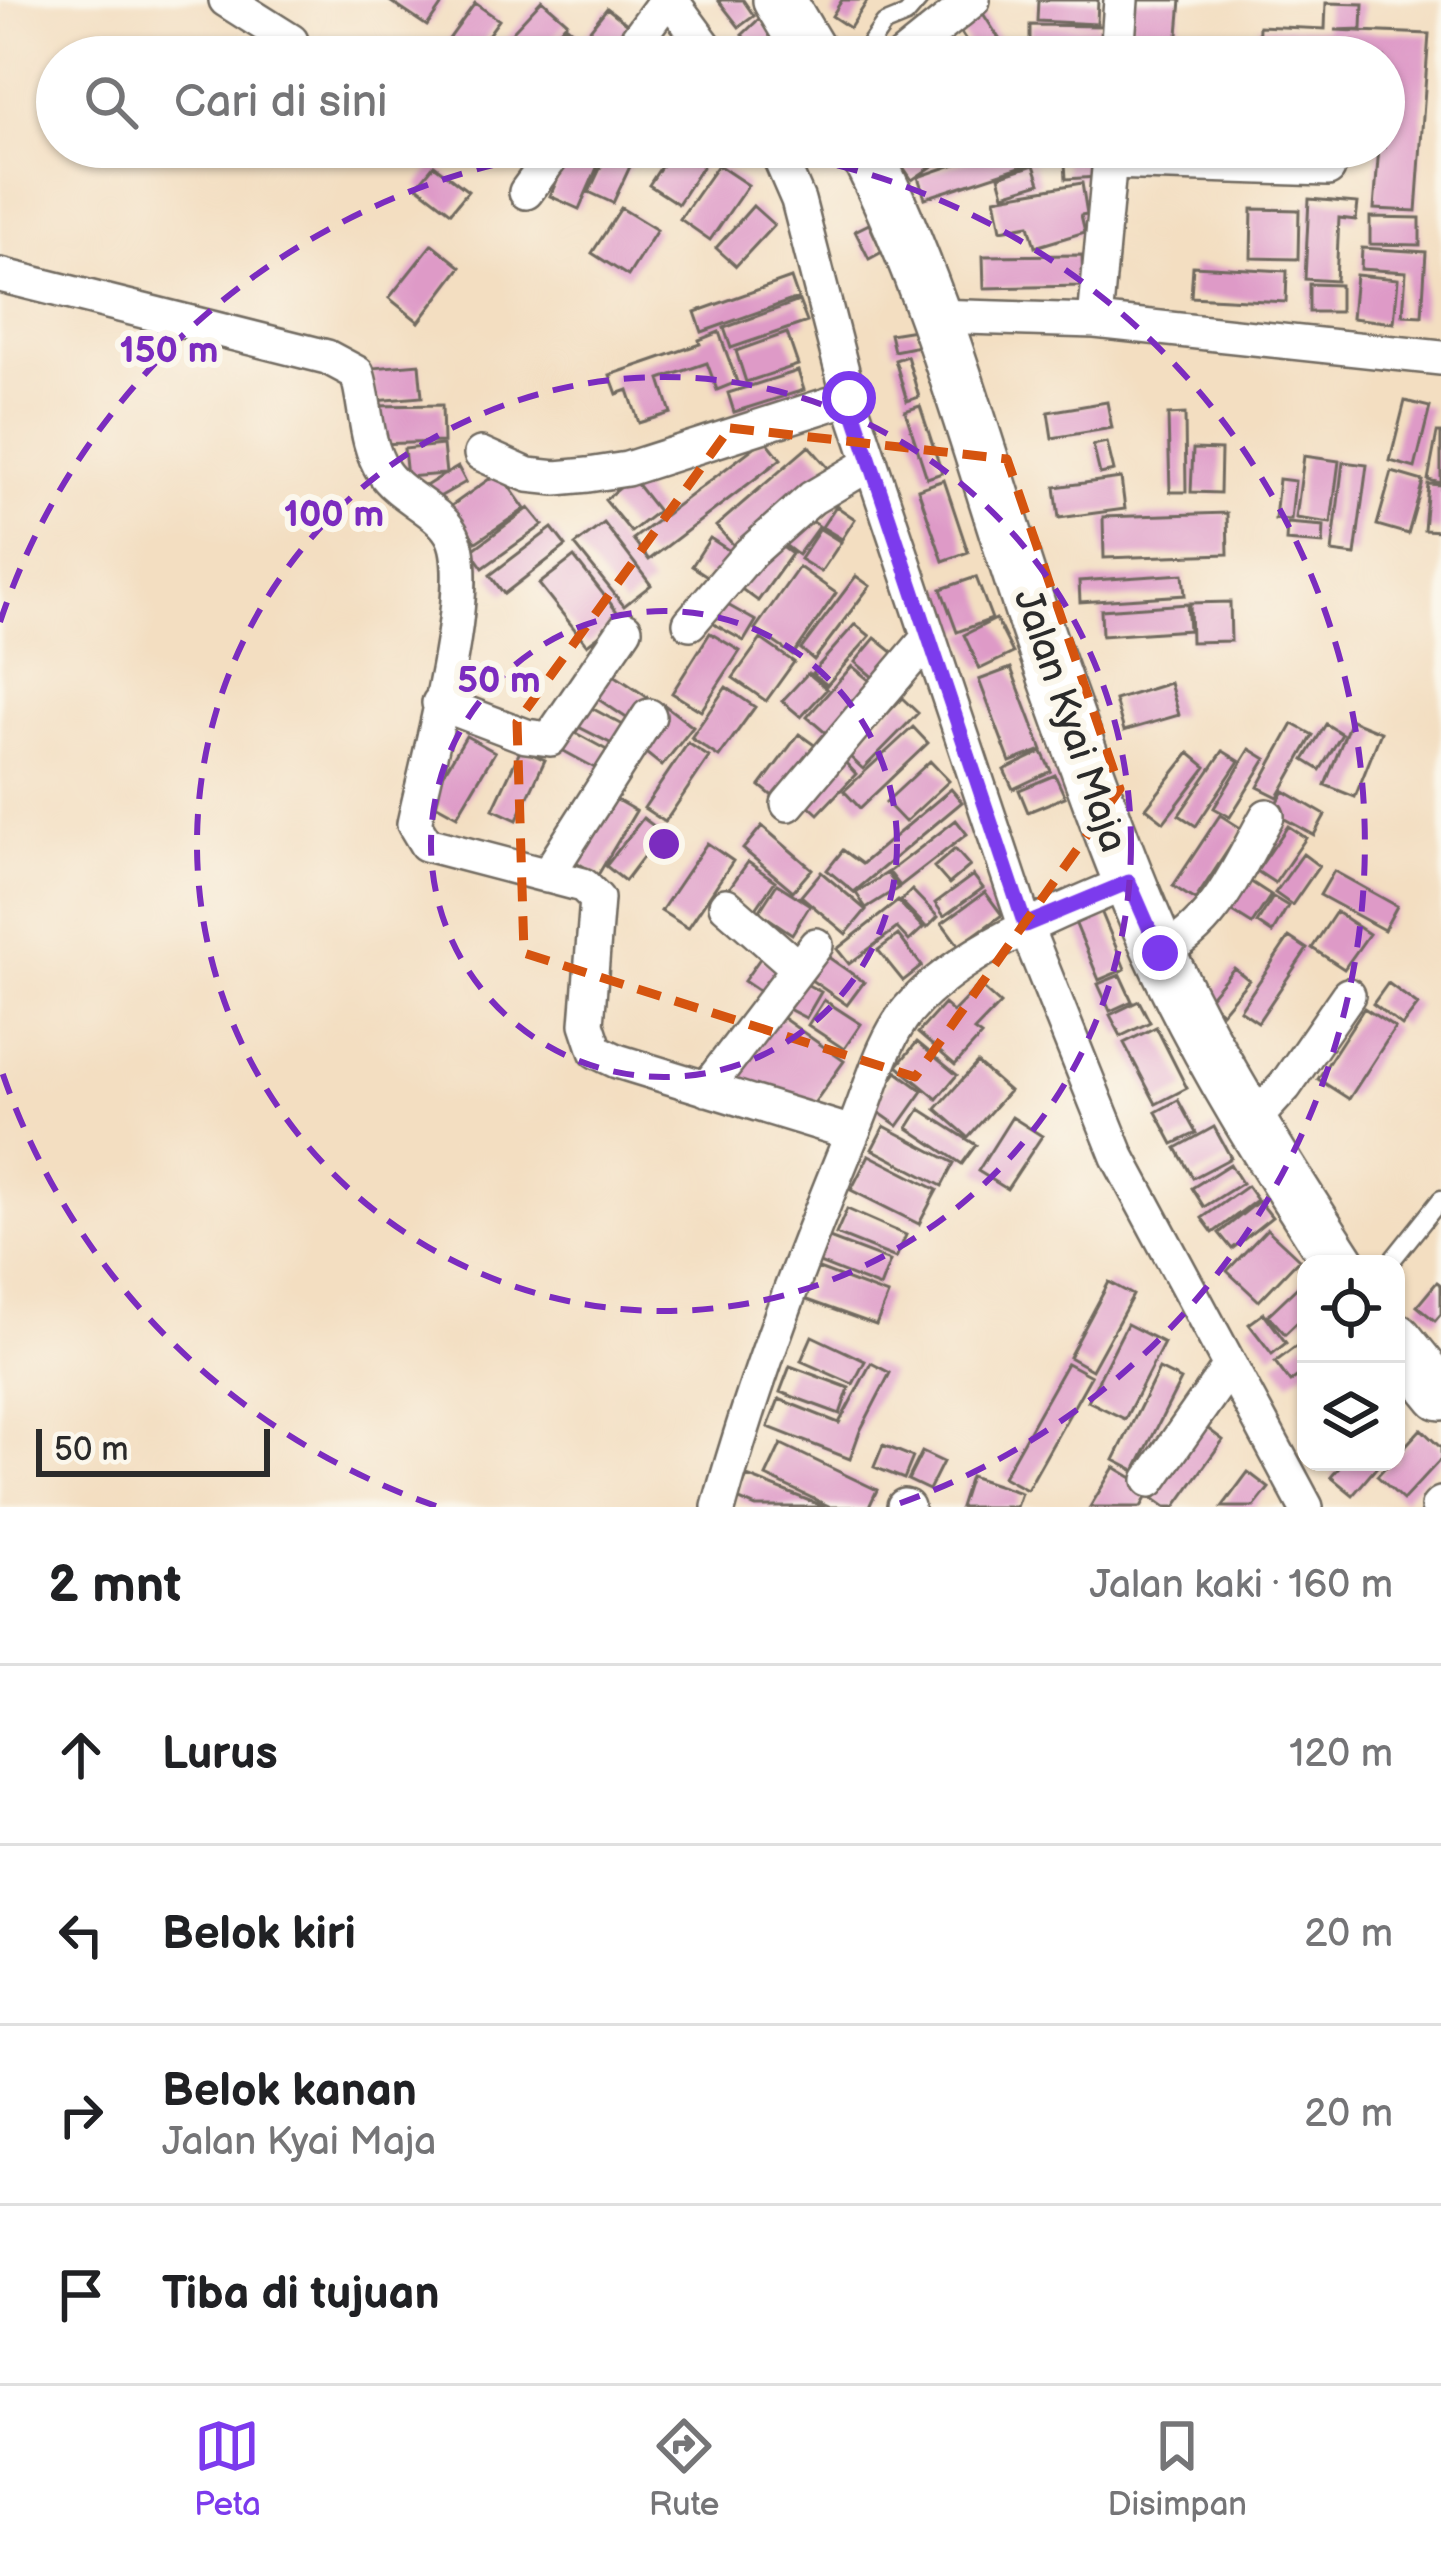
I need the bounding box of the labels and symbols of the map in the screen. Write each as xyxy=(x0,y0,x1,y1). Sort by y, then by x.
text: 150 m xyxy=(120,330,218,373)
route start xyxy=(822,371,876,425)
text: 100 m xyxy=(284,494,384,537)
street label: Jalan Kyai Maja xyxy=(1003,583,1137,858)
text: 50 m xyxy=(457,660,541,703)
centre of rings xyxy=(643,823,685,865)
route end xyxy=(1133,926,1187,980)
scale bar xyxy=(36,1423,270,1476)

